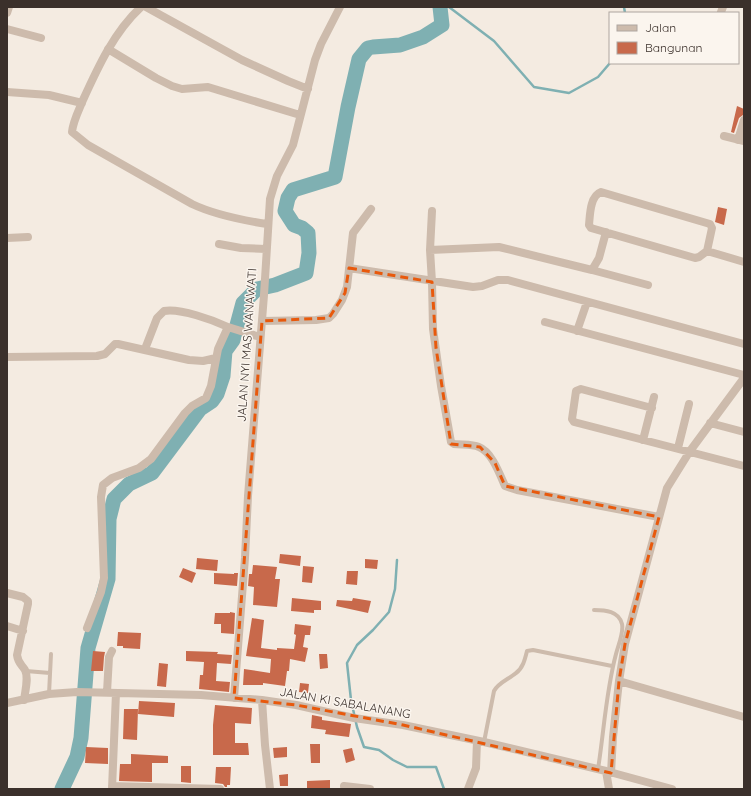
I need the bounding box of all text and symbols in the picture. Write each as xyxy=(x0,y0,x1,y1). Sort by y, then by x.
legend xyxy=(609,12,739,64)
text: Jalan xyxy=(645,20,676,35)
text: Bangunan xyxy=(645,40,702,55)
street label: JALAN NYI MAS WANAWATI xyxy=(234,268,259,422)
street label: JALAN KI SABALANANG xyxy=(278,684,412,721)

